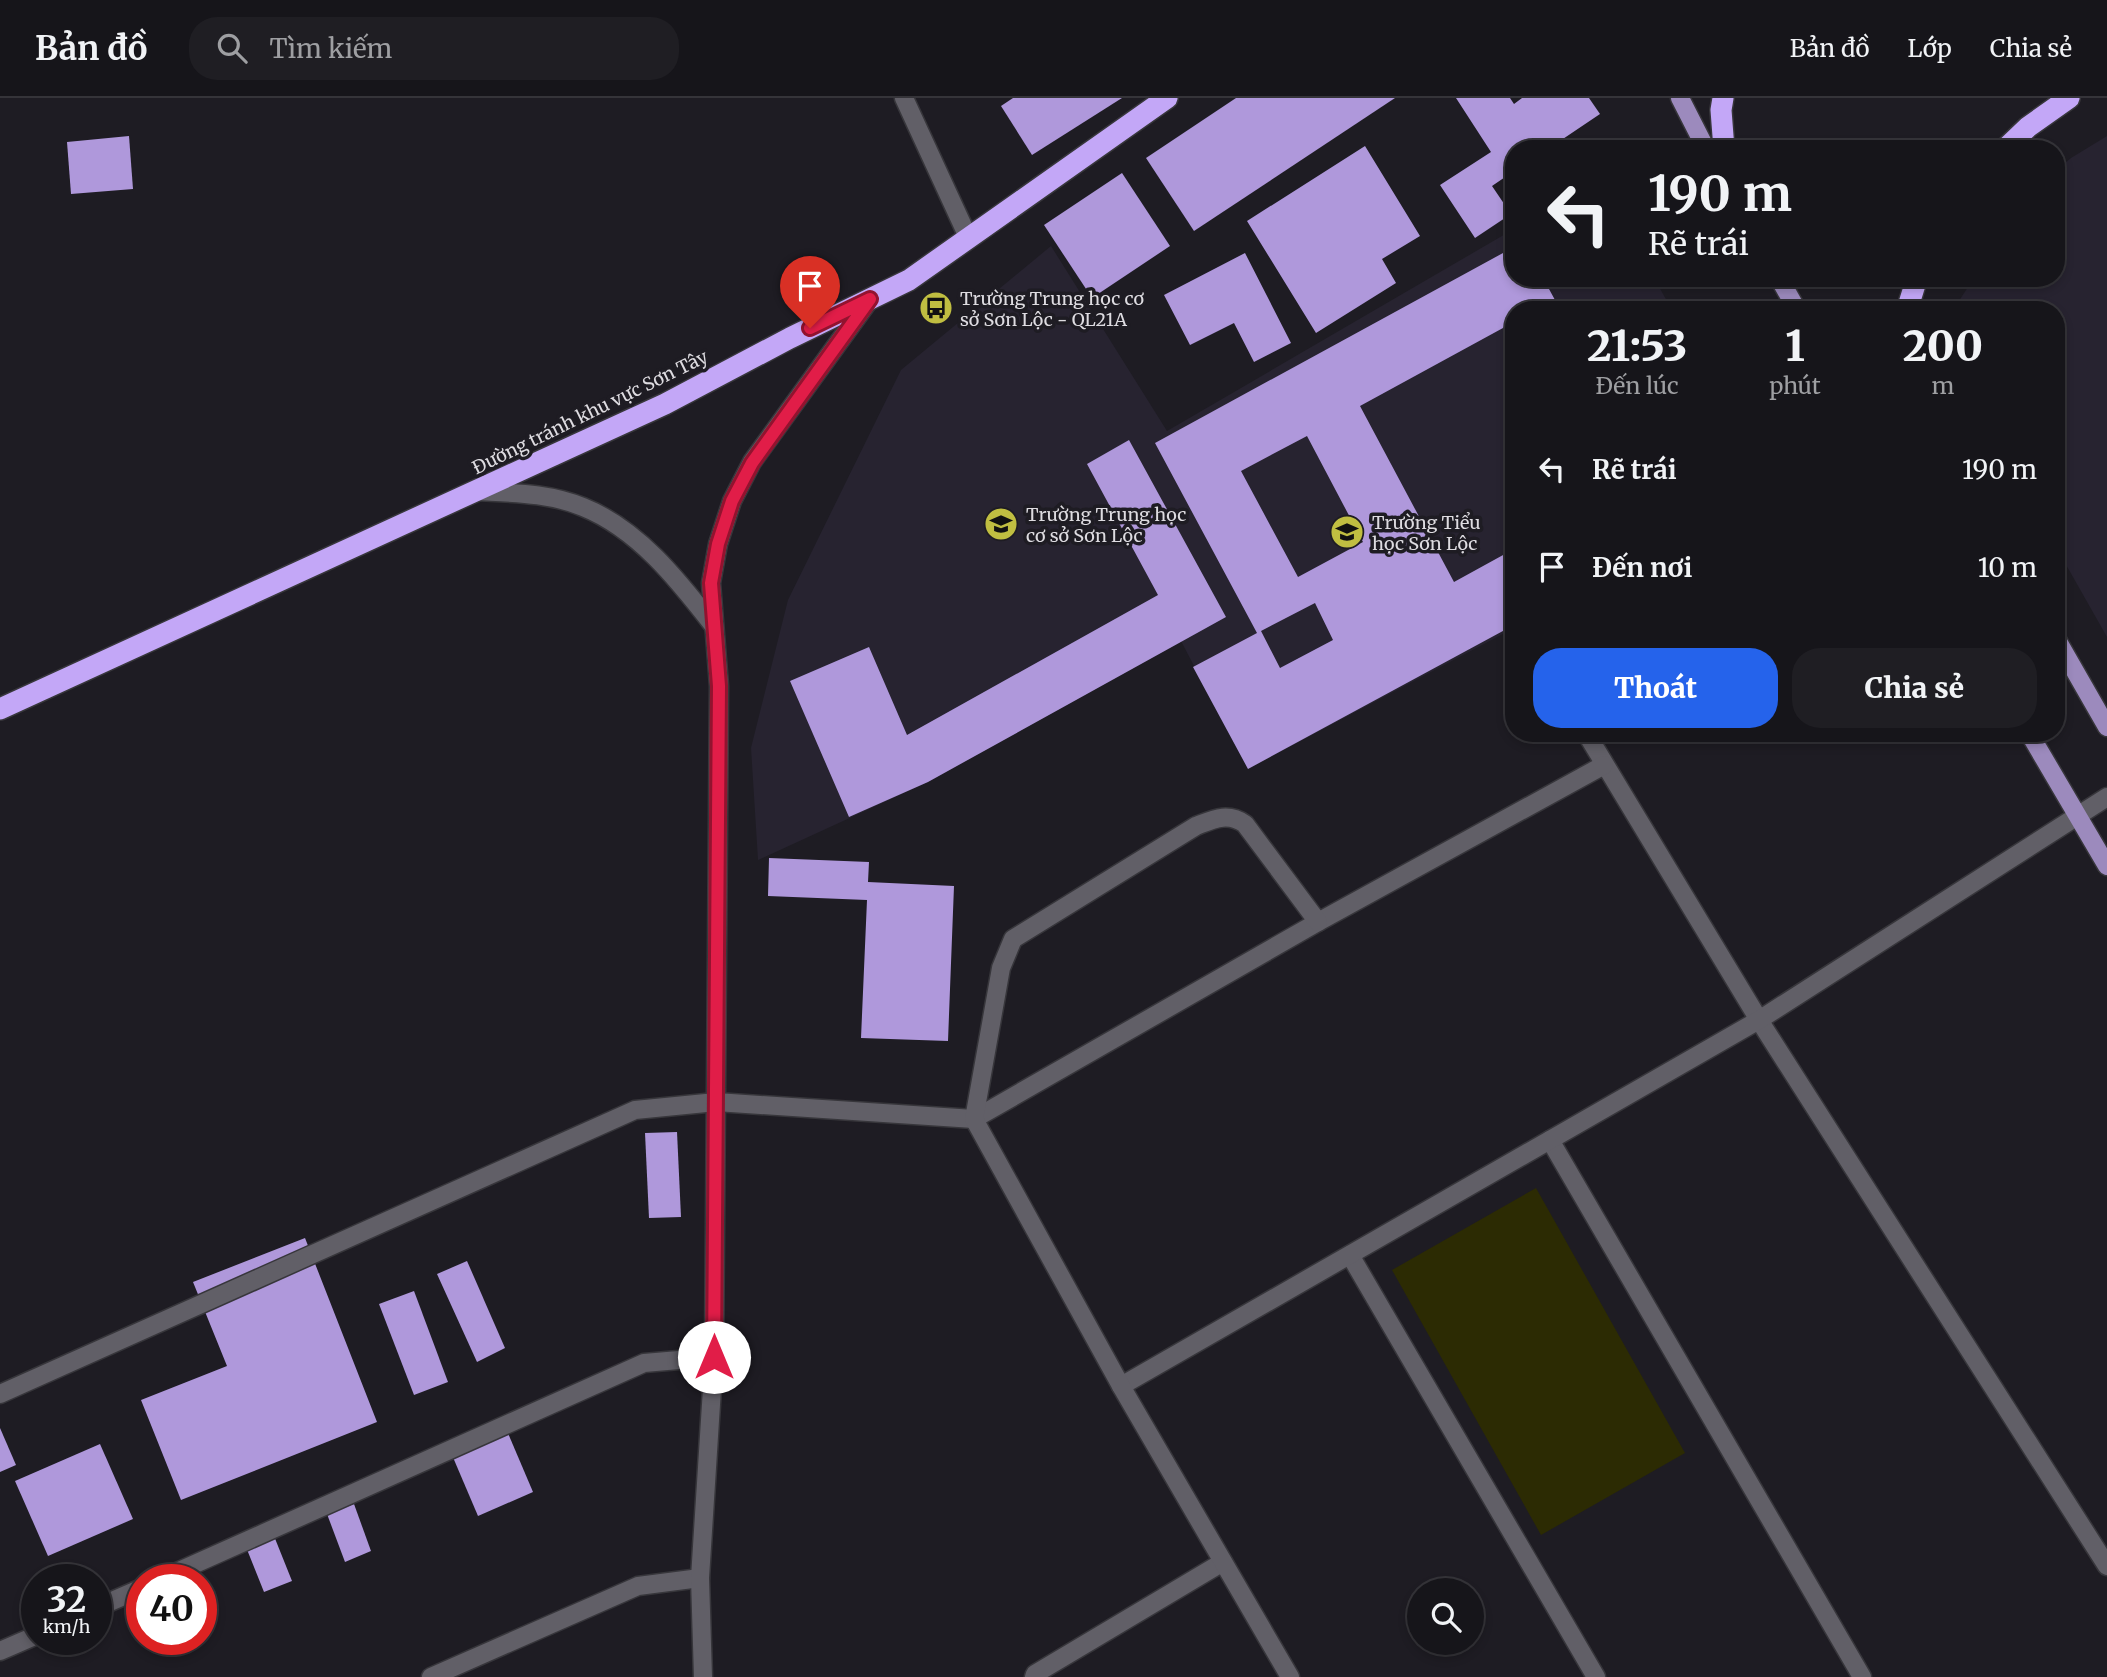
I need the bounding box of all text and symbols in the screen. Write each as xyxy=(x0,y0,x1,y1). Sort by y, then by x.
search box xyxy=(189,17,679,80)
text: Bản đồ xyxy=(35,28,147,69)
icon: search xyxy=(213,29,251,67)
text: Tìm kiếm xyxy=(269,32,392,65)
text: Bản đồ xyxy=(1790,33,1870,64)
text: Lớp xyxy=(1908,33,1952,64)
text: Chia sẻ xyxy=(1990,33,2072,64)
text: 190 m xyxy=(1648,163,1792,224)
icon: left xyxy=(1533,168,1624,259)
text: Rẽ trái xyxy=(1648,224,1749,264)
pin xyxy=(780,256,840,328)
icon: arrive xyxy=(791,267,829,305)
place label: Trường Trung học cơ sở Sơn Lộc - QL21A xyxy=(960,287,1144,331)
bus stop icon: Trường Trung học cơ sở Sơn Lộc - QL21A xyxy=(917,289,955,327)
text: 21:53 xyxy=(1587,320,1687,372)
text: 1 xyxy=(1785,320,1805,372)
text: 200 xyxy=(1903,320,1983,372)
street label: Đường tránh khu vực Sơn Tây xyxy=(468,345,712,479)
text: Đến lúc xyxy=(1595,371,1679,400)
text: phút xyxy=(1769,371,1821,400)
text: m xyxy=(1931,371,1954,400)
icon: left xyxy=(1533,450,1571,488)
text: Rẽ trái xyxy=(1592,453,1677,486)
text: 190 m xyxy=(1962,453,2037,486)
place label: Trường Trung học cơ sở Sơn Lộc xyxy=(1026,503,1186,547)
school or university icon: Trường Trung học cơ sở Sơn Lộc xyxy=(982,505,1020,543)
place label: Trường Tiểu học Sơn Lộc xyxy=(1372,511,1481,555)
school or university icon: Trường Tiểu học Sơn Lộc xyxy=(1328,513,1366,551)
icon: arrive xyxy=(1533,548,1571,586)
text: Đến nơi xyxy=(1592,551,1692,584)
text: 10 m xyxy=(1978,551,2037,584)
button: Thoát xyxy=(1533,648,1778,728)
button: Chia sẻ xyxy=(1792,648,2037,728)
position arrow xyxy=(677,1320,751,1394)
speed limit sign: 40 xyxy=(126,1564,217,1655)
text: 32 xyxy=(47,1578,86,1622)
map controls xyxy=(1407,1578,1484,1655)
button: search xyxy=(1407,1578,1484,1655)
text: km/h xyxy=(43,1615,90,1638)

